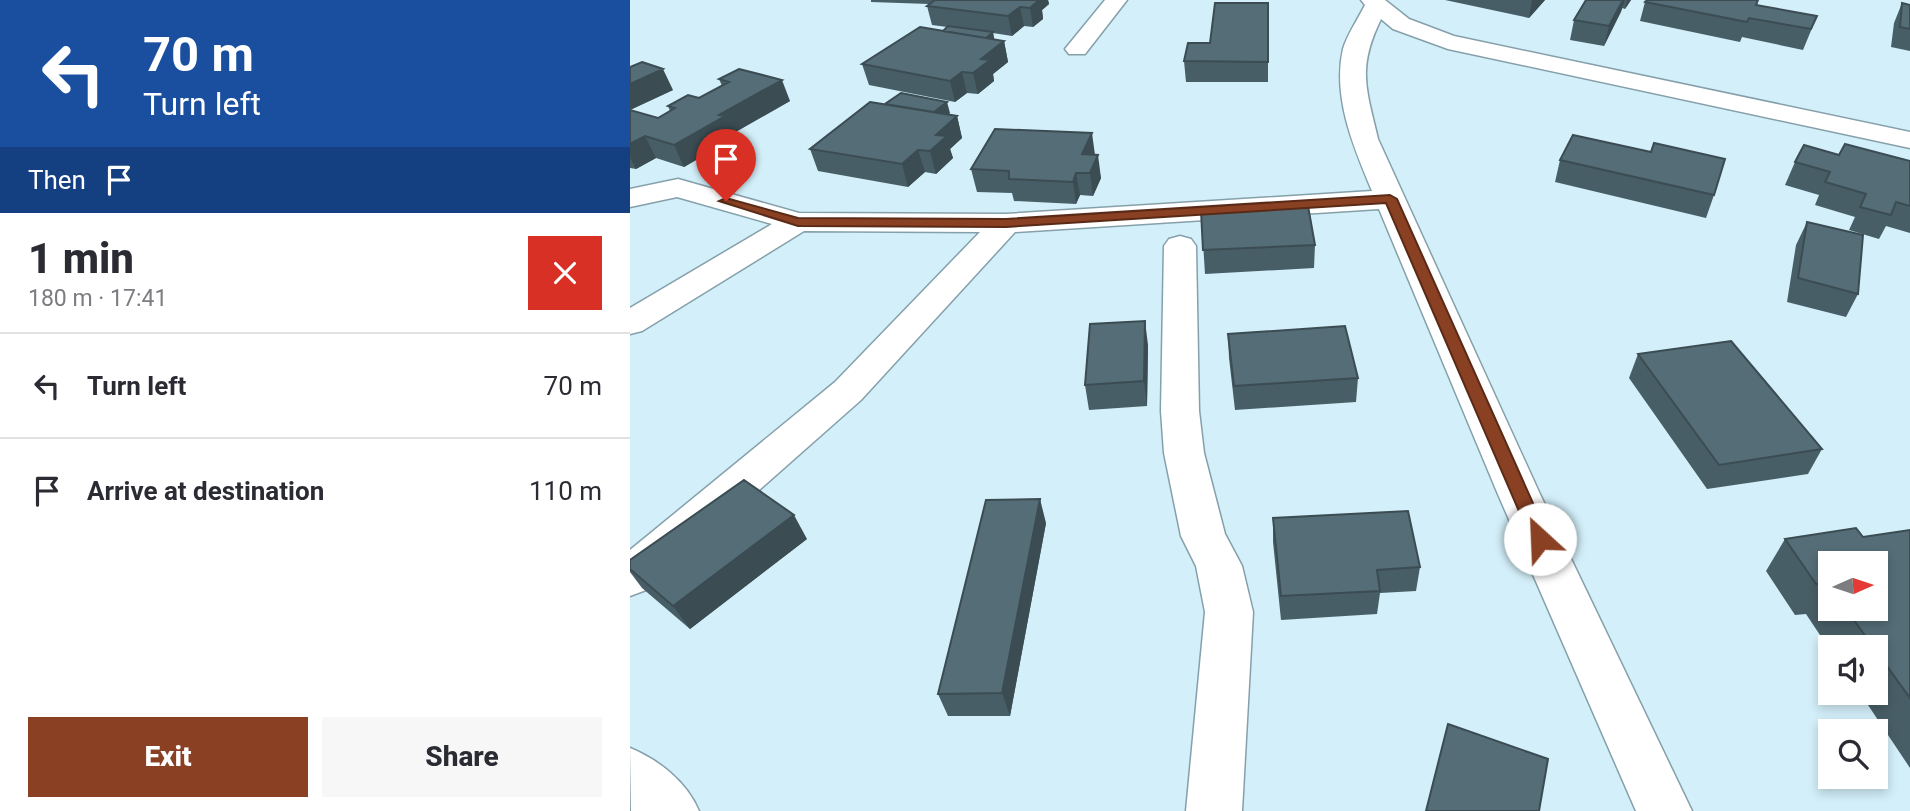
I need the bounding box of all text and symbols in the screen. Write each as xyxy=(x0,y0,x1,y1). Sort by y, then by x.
text: 70 m xyxy=(143,26,254,83)
icon: left xyxy=(28,28,119,119)
text: Turn left xyxy=(143,85,261,123)
pin xyxy=(696,129,756,201)
icon: arrive xyxy=(707,140,745,178)
icon: arrive xyxy=(100,161,138,199)
text: Then xyxy=(28,165,86,195)
text: 1 min xyxy=(28,234,134,283)
button: close xyxy=(528,236,602,310)
text: 180 m · 17:41 xyxy=(28,285,167,312)
icon: left xyxy=(28,367,66,405)
text: Turn left xyxy=(87,371,186,401)
text: 70 m xyxy=(544,371,602,401)
icon: arrive xyxy=(28,472,66,510)
text: Arrive at destination xyxy=(87,476,324,506)
text: 110 m xyxy=(529,476,602,506)
position arrow xyxy=(1503,502,1577,576)
north arrow xyxy=(1818,551,1888,621)
map controls xyxy=(1818,551,1888,789)
button: sound xyxy=(1818,635,1888,705)
button: Exit xyxy=(28,717,308,797)
button: Share xyxy=(322,717,602,797)
button: search xyxy=(1818,719,1888,789)

